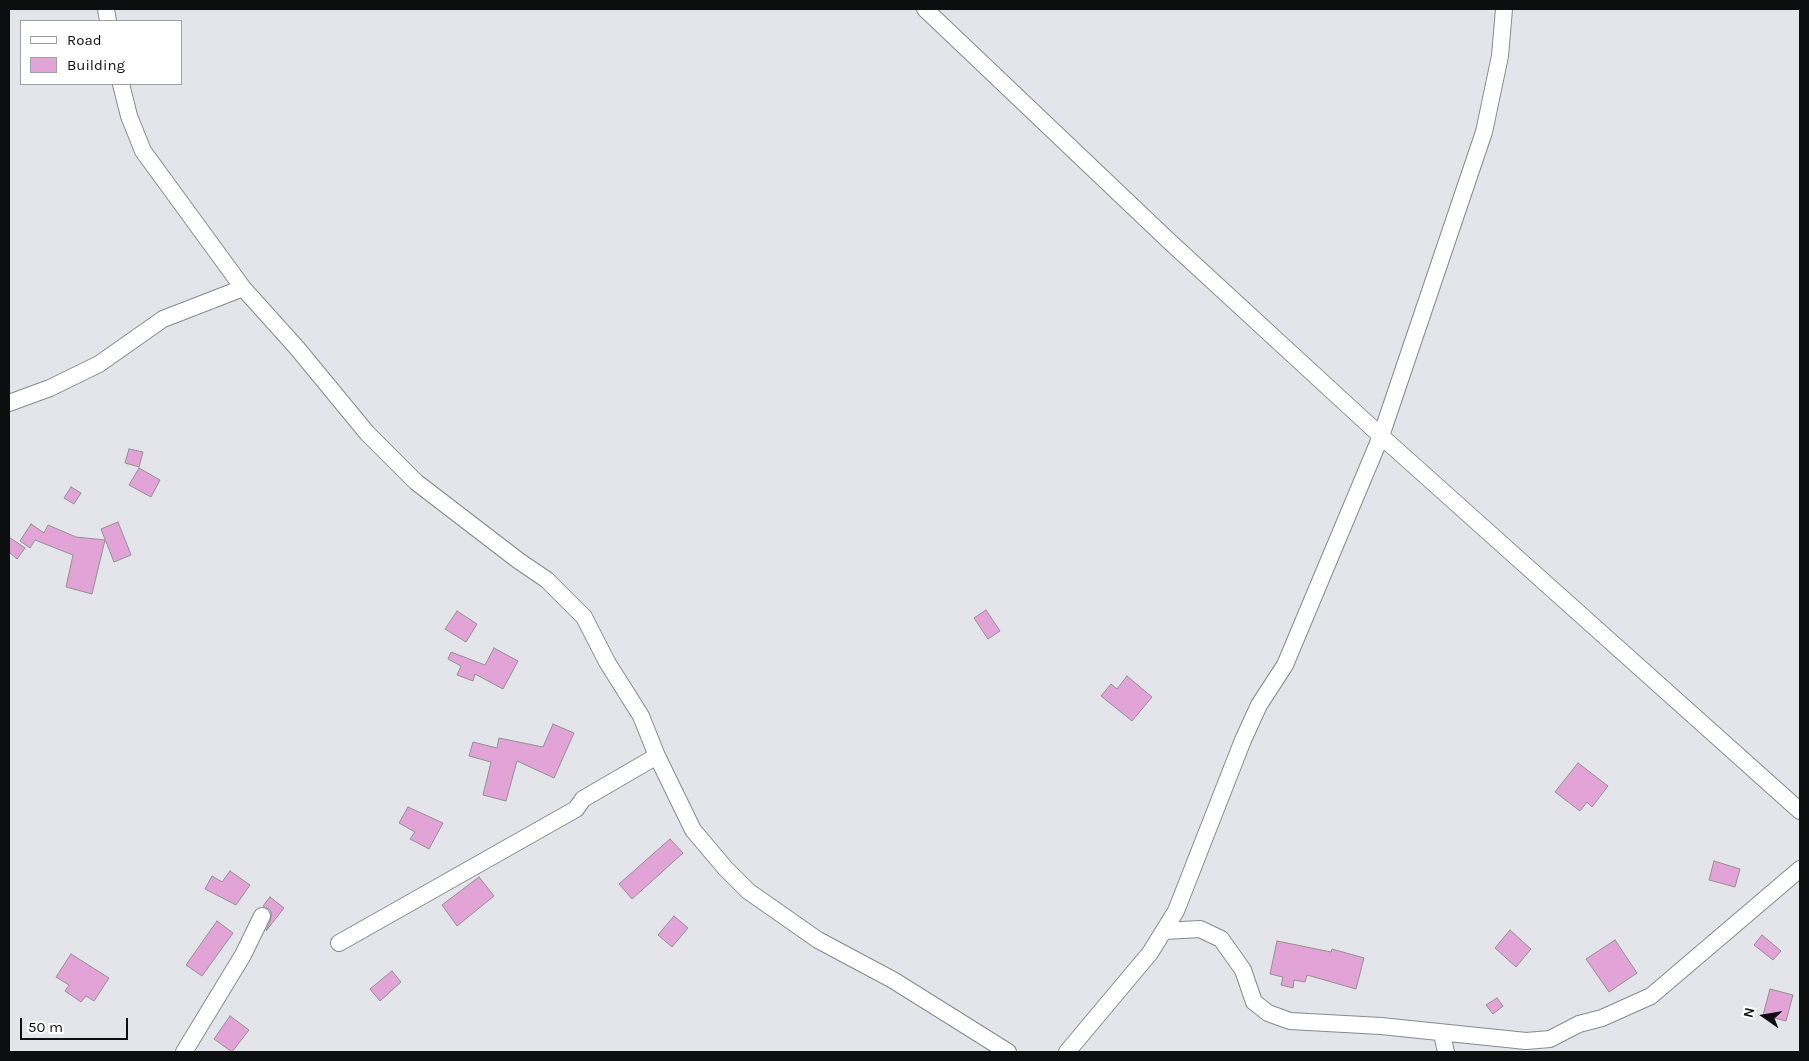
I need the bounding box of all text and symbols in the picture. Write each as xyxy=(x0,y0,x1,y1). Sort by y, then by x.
legend xyxy=(20,20,182,85)
text: Road xyxy=(67,31,102,49)
text: Building xyxy=(67,56,125,74)
north arrow xyxy=(1739,991,1789,1041)
text: N xyxy=(1739,1006,1758,1019)
scale bar xyxy=(22,1008,130,1040)
text: 50 m xyxy=(28,1018,63,1036)

